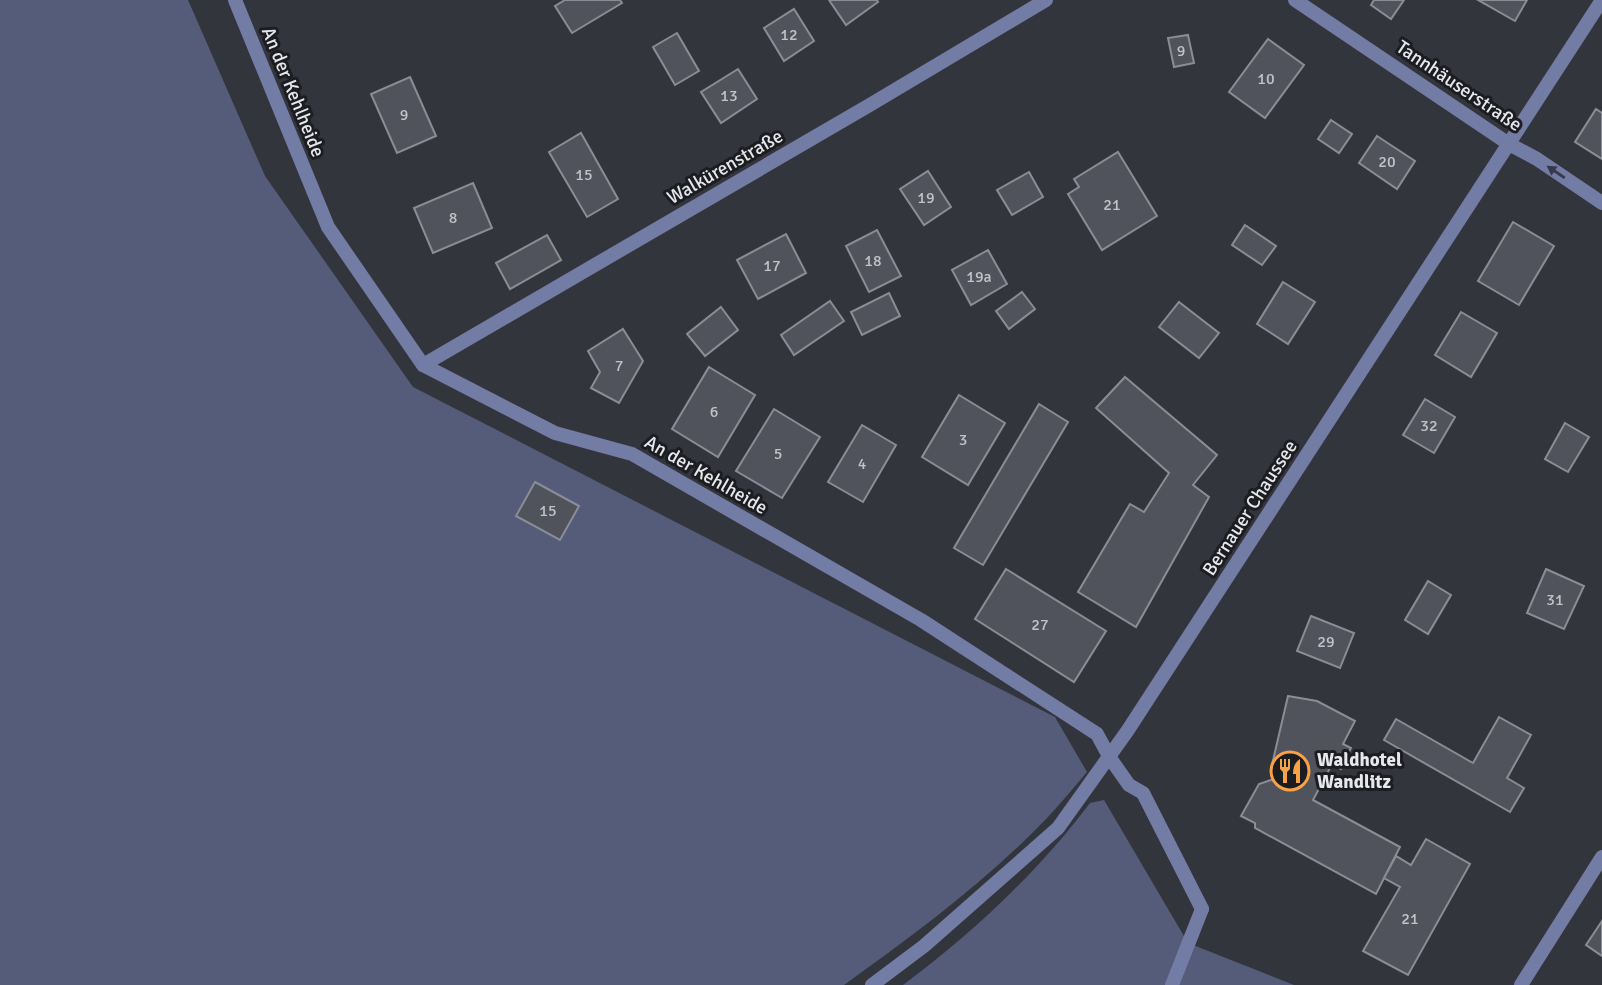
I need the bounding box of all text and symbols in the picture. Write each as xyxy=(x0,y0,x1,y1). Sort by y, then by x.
street label: An der Kehlheide xyxy=(256,24,330,160)
house number: 12 xyxy=(780,25,798,45)
street label: Tannhäuserstraße xyxy=(1392,35,1526,137)
house number: 9 xyxy=(1177,41,1185,61)
house number: 10 xyxy=(1257,69,1275,89)
house number: 13 xyxy=(720,86,738,106)
house number: 9 xyxy=(400,105,408,125)
street label: Walkürenstraße xyxy=(663,124,787,210)
house number: 20 xyxy=(1378,152,1396,172)
house number: 15 xyxy=(575,165,593,185)
one-way arrow xyxy=(1547,165,1565,179)
house number: 19 xyxy=(917,188,935,208)
house number: 21 xyxy=(1103,195,1121,215)
house number: 8 xyxy=(449,208,457,228)
house number: 18 xyxy=(864,251,882,271)
house number: 17 xyxy=(763,256,781,276)
house number: 19a xyxy=(966,267,992,287)
house number: 7 xyxy=(615,356,623,376)
house number: 6 xyxy=(710,402,718,422)
house number: 32 xyxy=(1420,416,1438,436)
street label: An der Kehlheide xyxy=(640,430,772,520)
house number: 3 xyxy=(959,430,967,450)
street label: Bernauer Chaussee xyxy=(1197,436,1303,580)
house number: 5 xyxy=(774,444,782,464)
house number: 4 xyxy=(858,454,867,474)
house number: 15 xyxy=(539,501,557,521)
house number: 31 xyxy=(1546,590,1564,610)
house number: 27 xyxy=(1031,615,1049,635)
house number: 29 xyxy=(1317,632,1335,652)
place label: Waldhotel Wandlitz xyxy=(1317,748,1402,794)
restaurant icon: Waldhotel Wandlitz xyxy=(1269,750,1311,792)
house number: 21 xyxy=(1401,909,1419,929)

